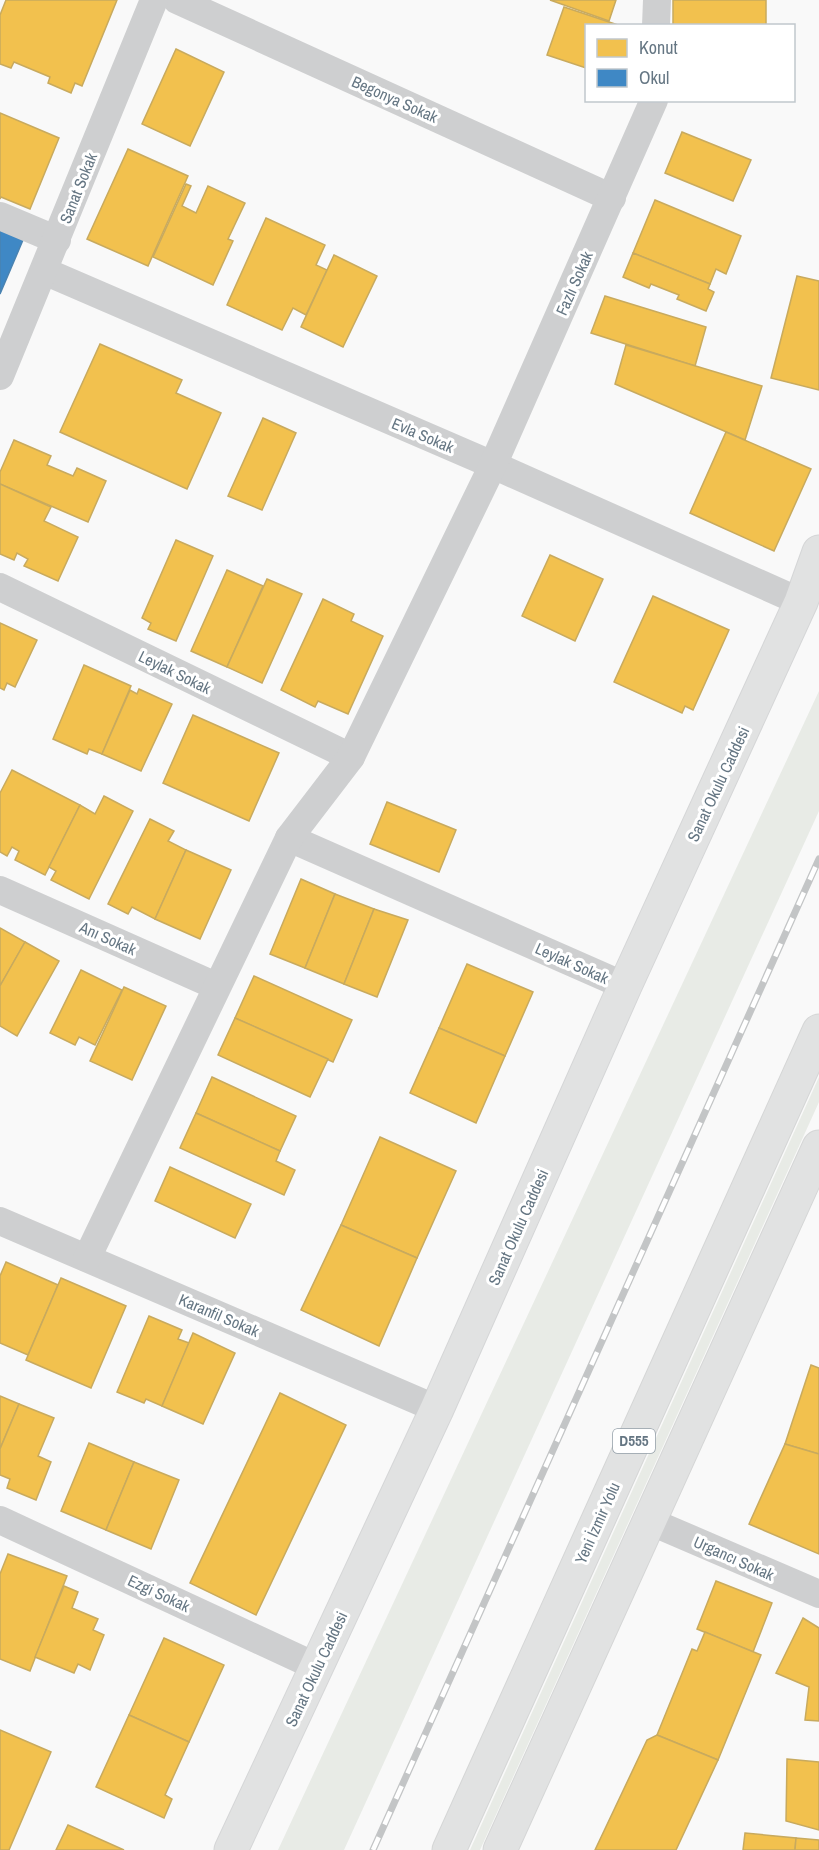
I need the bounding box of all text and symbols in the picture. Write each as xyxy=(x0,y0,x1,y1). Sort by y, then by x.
legend xyxy=(585,24,795,102)
text: Konut xyxy=(639,35,678,60)
text: Okul xyxy=(639,65,669,90)
street label: Begonya Sokak xyxy=(349,70,442,128)
street label: Sanat Sokak xyxy=(54,149,102,227)
street label: Fazlı Sokak xyxy=(550,247,598,318)
street label: Evla Sokak xyxy=(388,412,458,458)
street label: Leylak Sokak xyxy=(135,645,215,699)
street label: Sanat Okulu Caddesi xyxy=(682,723,754,845)
street label: Anı Sokak xyxy=(75,915,140,960)
street label: Leylak Sokak xyxy=(532,937,613,989)
street label: Sanat Okulu Caddesi xyxy=(483,1166,553,1288)
street label: Karanfil Sokak xyxy=(175,1288,263,1342)
road number: D555 xyxy=(613,1429,655,1453)
street label: Yeni İzmir Yolu xyxy=(569,1479,625,1567)
street label: Urgancı Sokak xyxy=(690,1530,778,1586)
street label: Ezgi Sokak xyxy=(124,1569,194,1617)
street label: Sanat Okulu Caddesi xyxy=(280,1608,352,1730)

